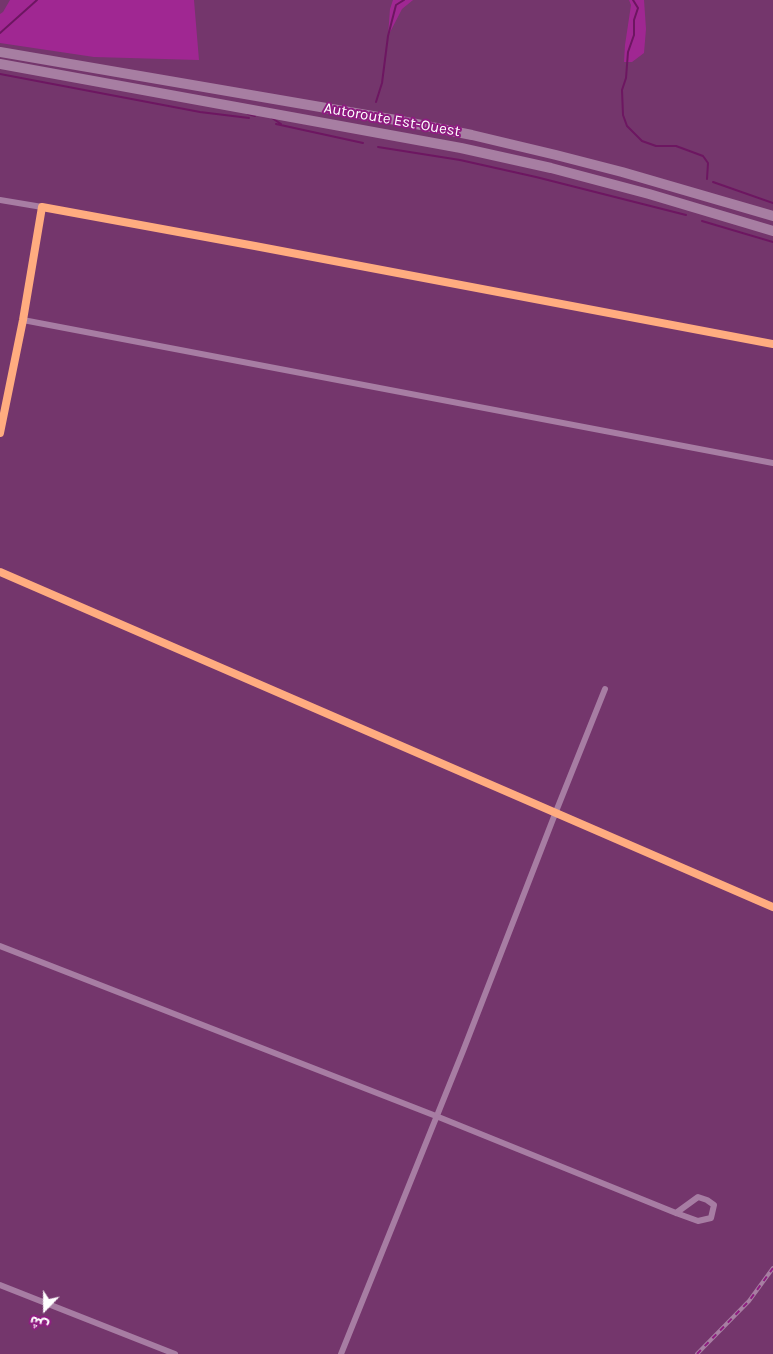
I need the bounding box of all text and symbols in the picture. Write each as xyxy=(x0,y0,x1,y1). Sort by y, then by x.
street label: Autoroute Est-Ouest xyxy=(322,99,462,141)
north arrow xyxy=(20,1284,70,1334)
text: ش xyxy=(27,1312,51,1335)

